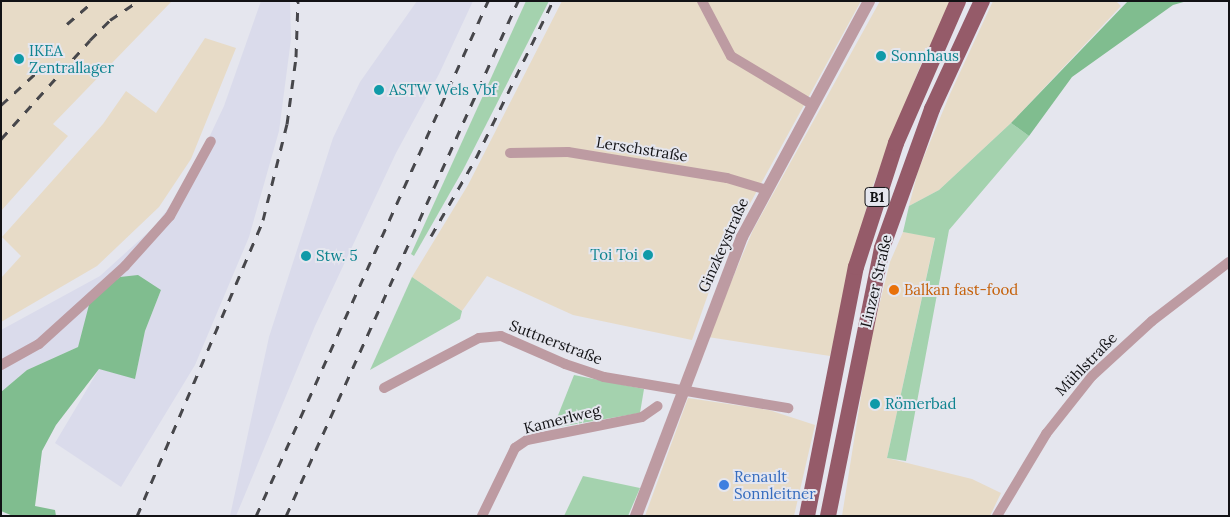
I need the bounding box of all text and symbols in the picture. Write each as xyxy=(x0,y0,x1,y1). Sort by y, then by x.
place label: IKEA Zentrallager xyxy=(29,41,114,76)
place label: Sonnhaus xyxy=(891,47,959,65)
marker: Sonnhaus xyxy=(875,50,887,62)
marker: IKEA Zentrallager xyxy=(13,53,25,65)
place label: ASTW Wels Vbf xyxy=(389,81,497,99)
marker: ASTW Wels Vbf xyxy=(373,84,385,96)
street label: Lerschstraße xyxy=(595,133,689,165)
road number: B1 xyxy=(864,186,890,208)
street label: Ginzkeystraße xyxy=(694,195,752,295)
street label: Linzer Straße xyxy=(857,233,895,329)
place label: Toi Toi xyxy=(590,246,638,264)
place label: Stw. 5 xyxy=(316,247,358,265)
marker: Toi Toi xyxy=(642,249,654,261)
marker: Stw. 5 xyxy=(300,250,312,262)
place label: Balkan fast-food xyxy=(904,281,1018,299)
marker: Balkan fast-food xyxy=(888,284,900,296)
street label: Suttnerstraße xyxy=(507,316,605,368)
street label: Mühlstraße xyxy=(1051,329,1121,399)
place label: Römerbad xyxy=(885,395,957,413)
marker: Römerbad xyxy=(869,398,881,410)
street label: Kamerlweg xyxy=(522,401,602,437)
place label: Renault Sonnleitner xyxy=(734,467,816,502)
marker: Renault Sonnleitner xyxy=(718,479,730,491)

